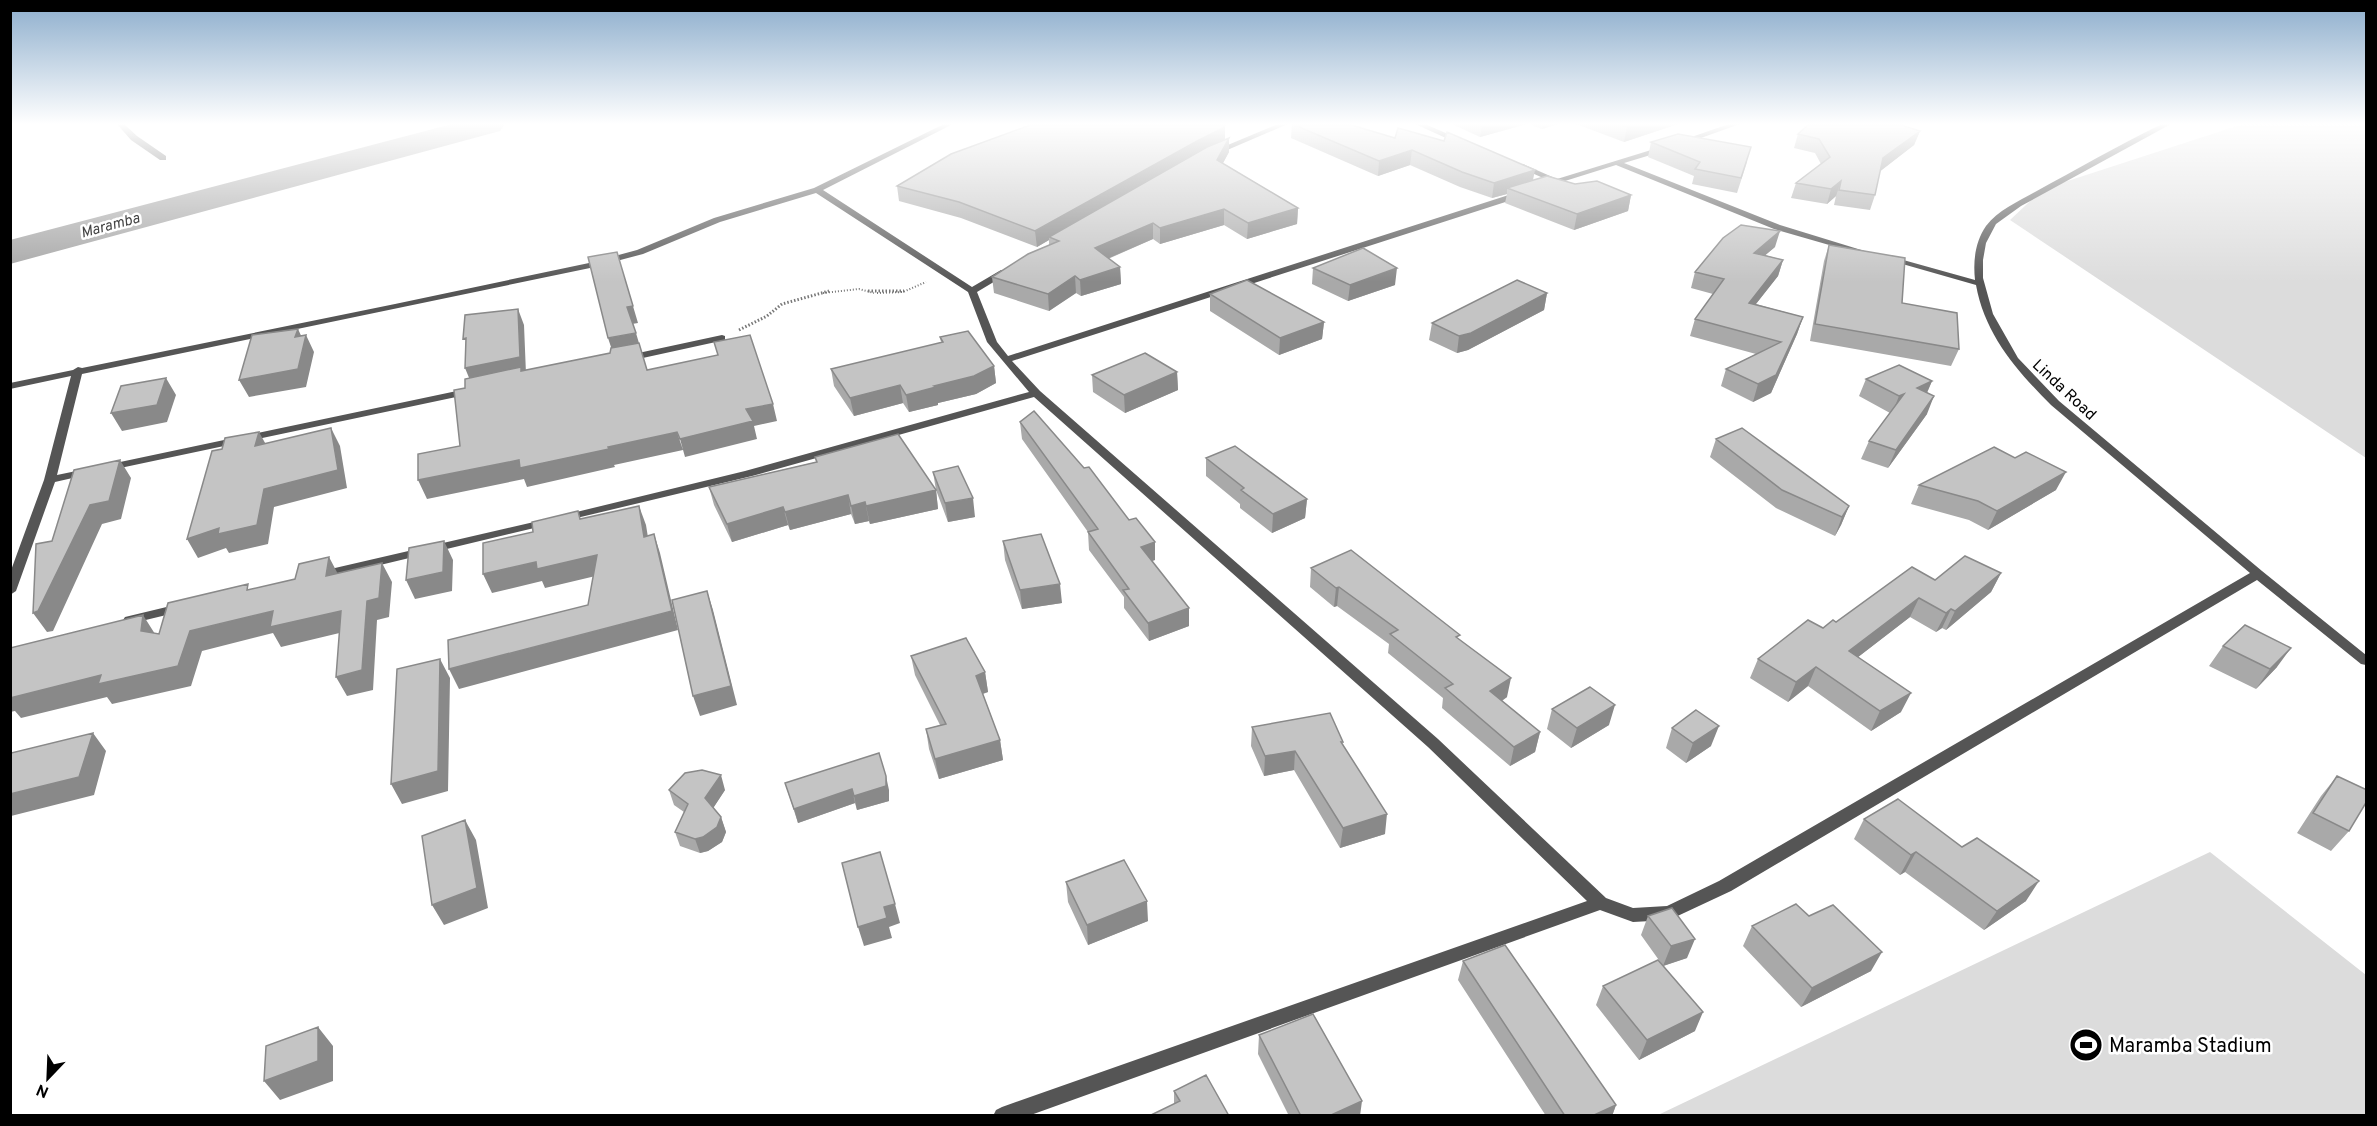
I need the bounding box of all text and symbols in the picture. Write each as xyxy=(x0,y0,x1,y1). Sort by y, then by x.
water label: Maramba xyxy=(79,209,142,243)
street label: Linda Road xyxy=(2027,356,2100,425)
sports icon: Maramba Stadium xyxy=(2068,1027,2104,1063)
place label: Maramba Stadium xyxy=(2109,1034,2272,1060)
north arrow xyxy=(18,1048,78,1108)
text: N xyxy=(34,1079,52,1101)

